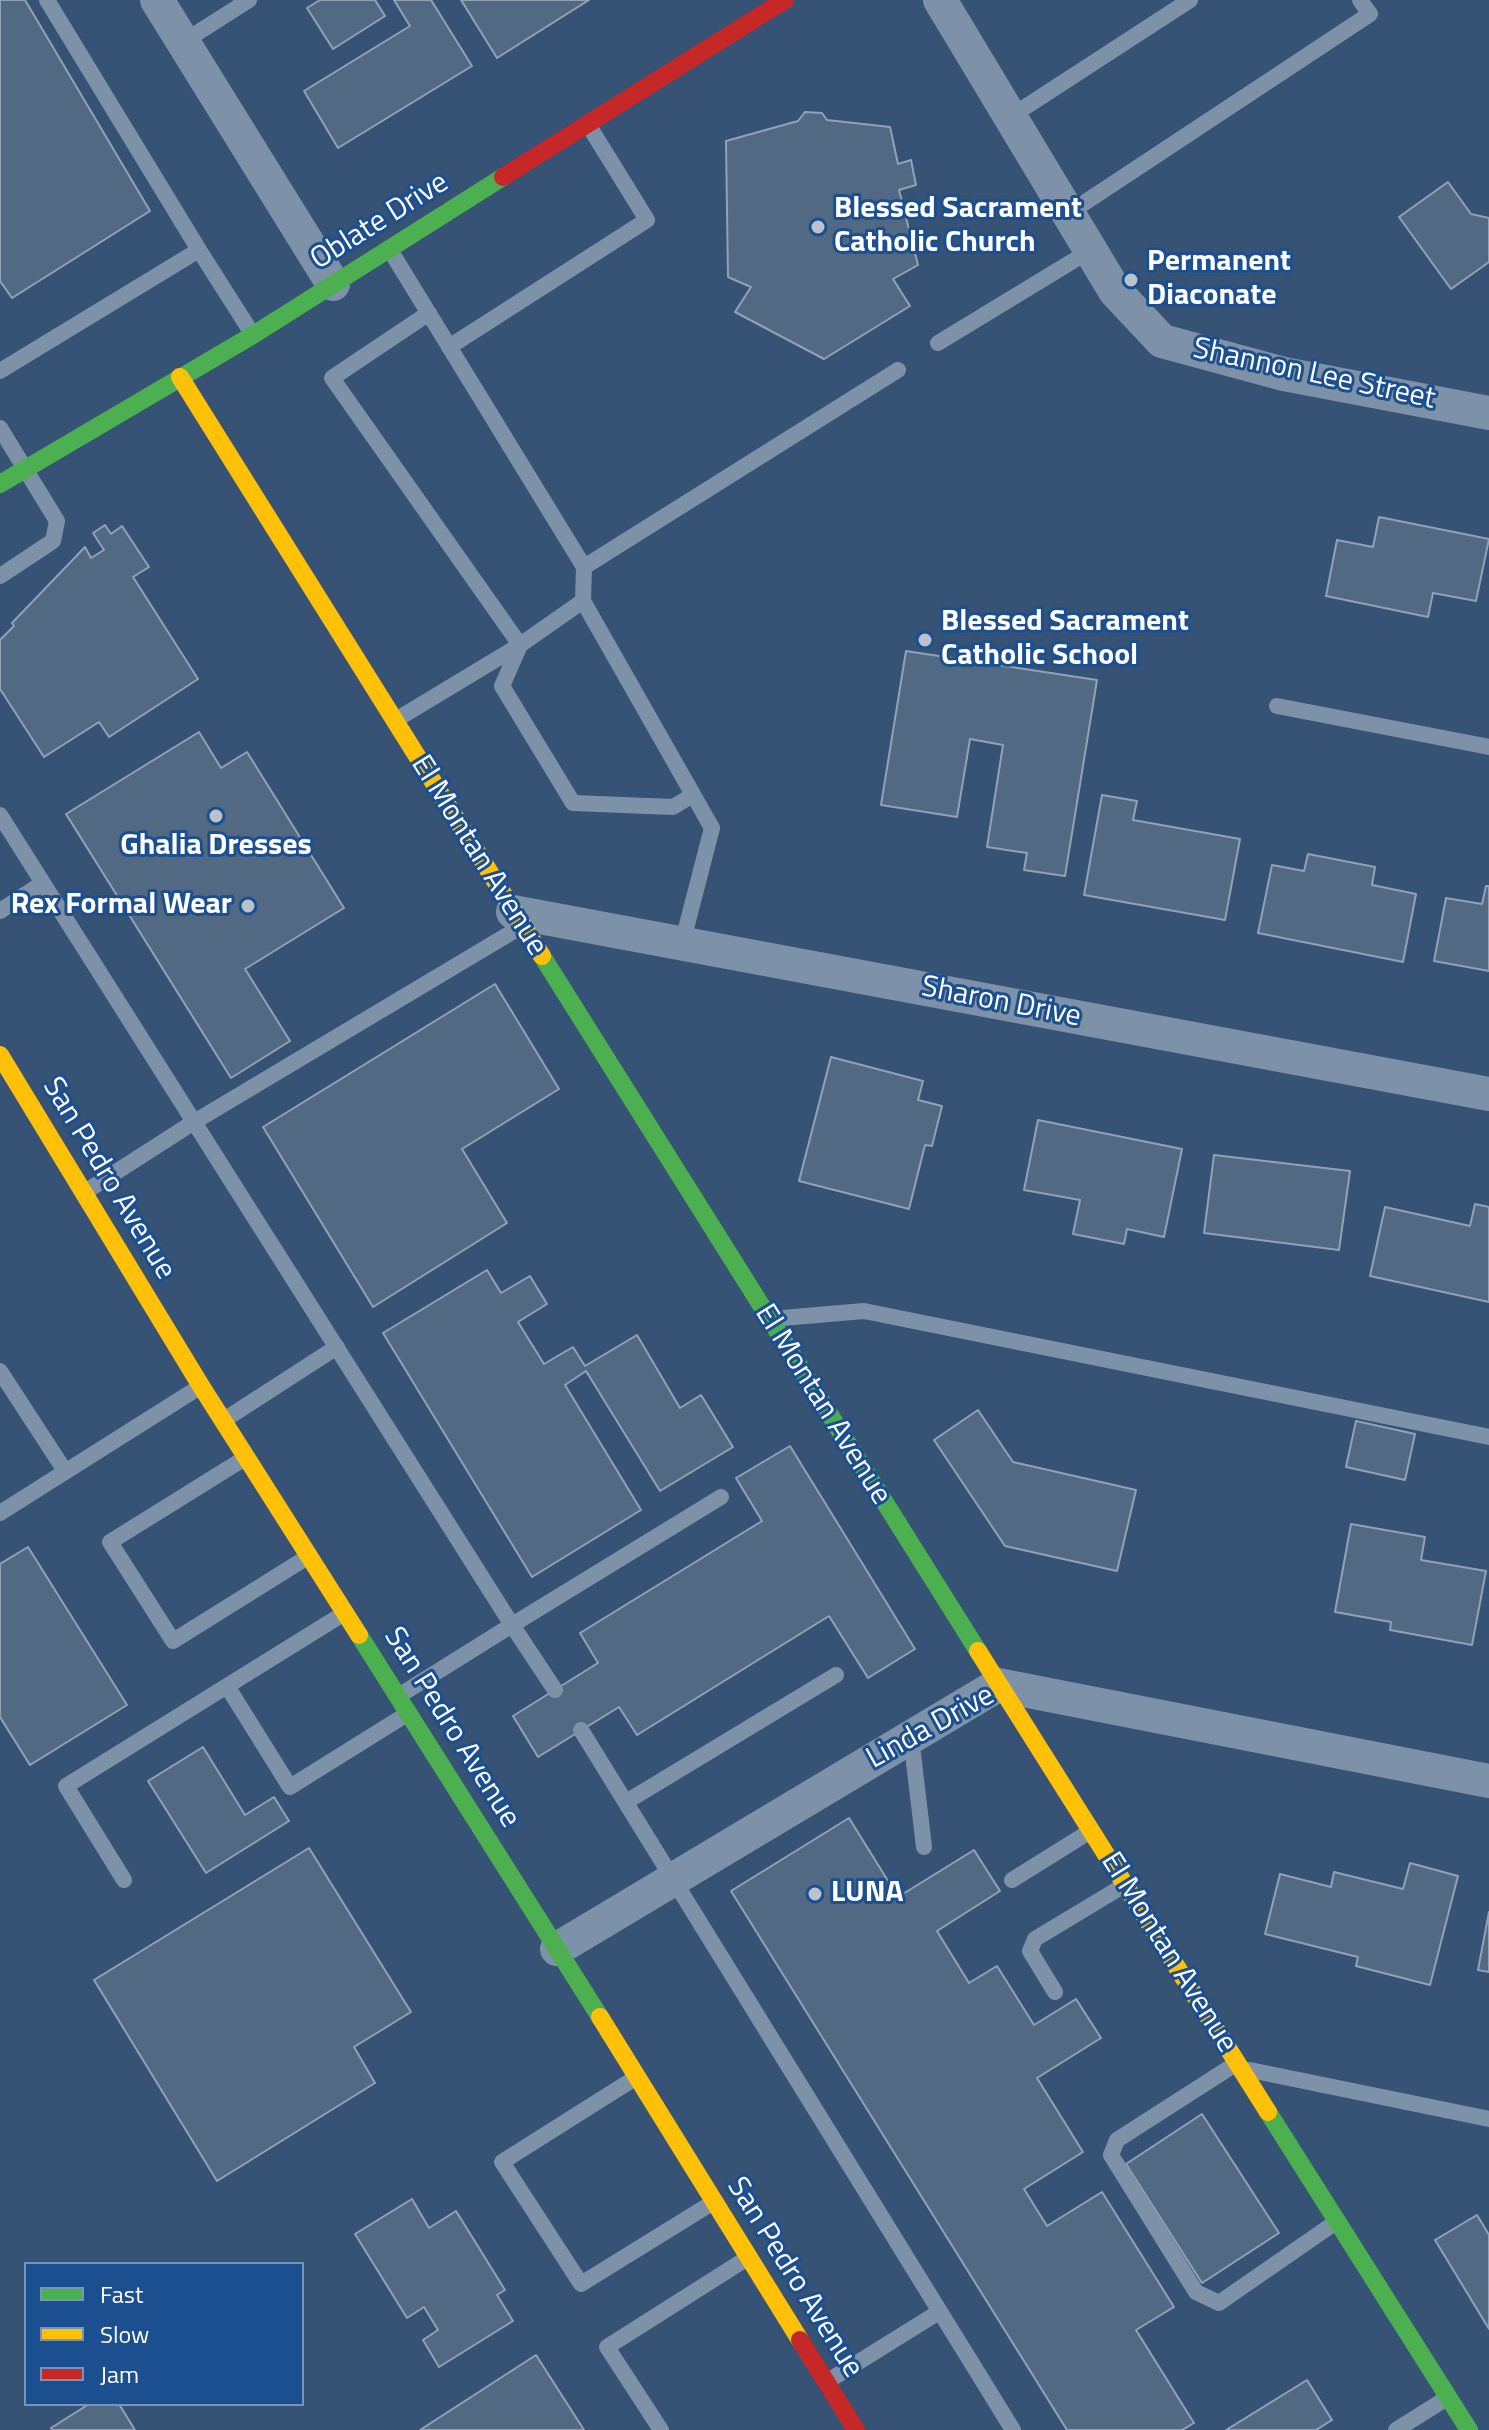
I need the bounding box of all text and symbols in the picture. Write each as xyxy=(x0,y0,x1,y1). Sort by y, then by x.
street label: Oblate Drive xyxy=(305,166,455,278)
place label: Blessed Sacrament Catholic Church xyxy=(834,192,1082,262)
marker: Blessed Sacrament Catholic Church xyxy=(809,218,827,236)
place label: Permanent Diaconate xyxy=(1147,245,1291,316)
marker: Permanent Diaconate xyxy=(1122,271,1140,289)
street label: Shannon Lee Street xyxy=(1190,332,1438,418)
place label: Blessed Sacrament Catholic School xyxy=(941,605,1189,676)
marker: Blessed Sacrament Catholic School xyxy=(916,631,934,649)
street label: El Montan Avenue xyxy=(402,749,554,963)
marker: Ghalia Dresses xyxy=(207,807,225,825)
place label: Ghalia Dresses xyxy=(120,829,312,865)
place label: Rex Formal Wear xyxy=(11,888,232,924)
marker: Rex Formal Wear xyxy=(239,897,257,915)
street label: Sharon Drive xyxy=(918,970,1084,1036)
street label: San Pedro Avenue xyxy=(34,1072,182,1286)
street label: El Montan Avenue xyxy=(746,1298,898,1512)
street label: San Pedro Avenue xyxy=(375,1621,527,1835)
street label: Linda Drive xyxy=(861,1678,1001,1778)
street label: El Montan Avenue xyxy=(1092,1846,1244,2060)
place label: LUNA xyxy=(831,1876,903,1912)
marker: LUNA xyxy=(806,1885,824,1903)
street label: San Pedro Avenue xyxy=(718,2171,870,2385)
legend xyxy=(24,2262,304,2406)
text: Fast xyxy=(100,2276,143,2312)
text: Slow xyxy=(100,2316,149,2352)
text: Jam xyxy=(100,2356,139,2392)

